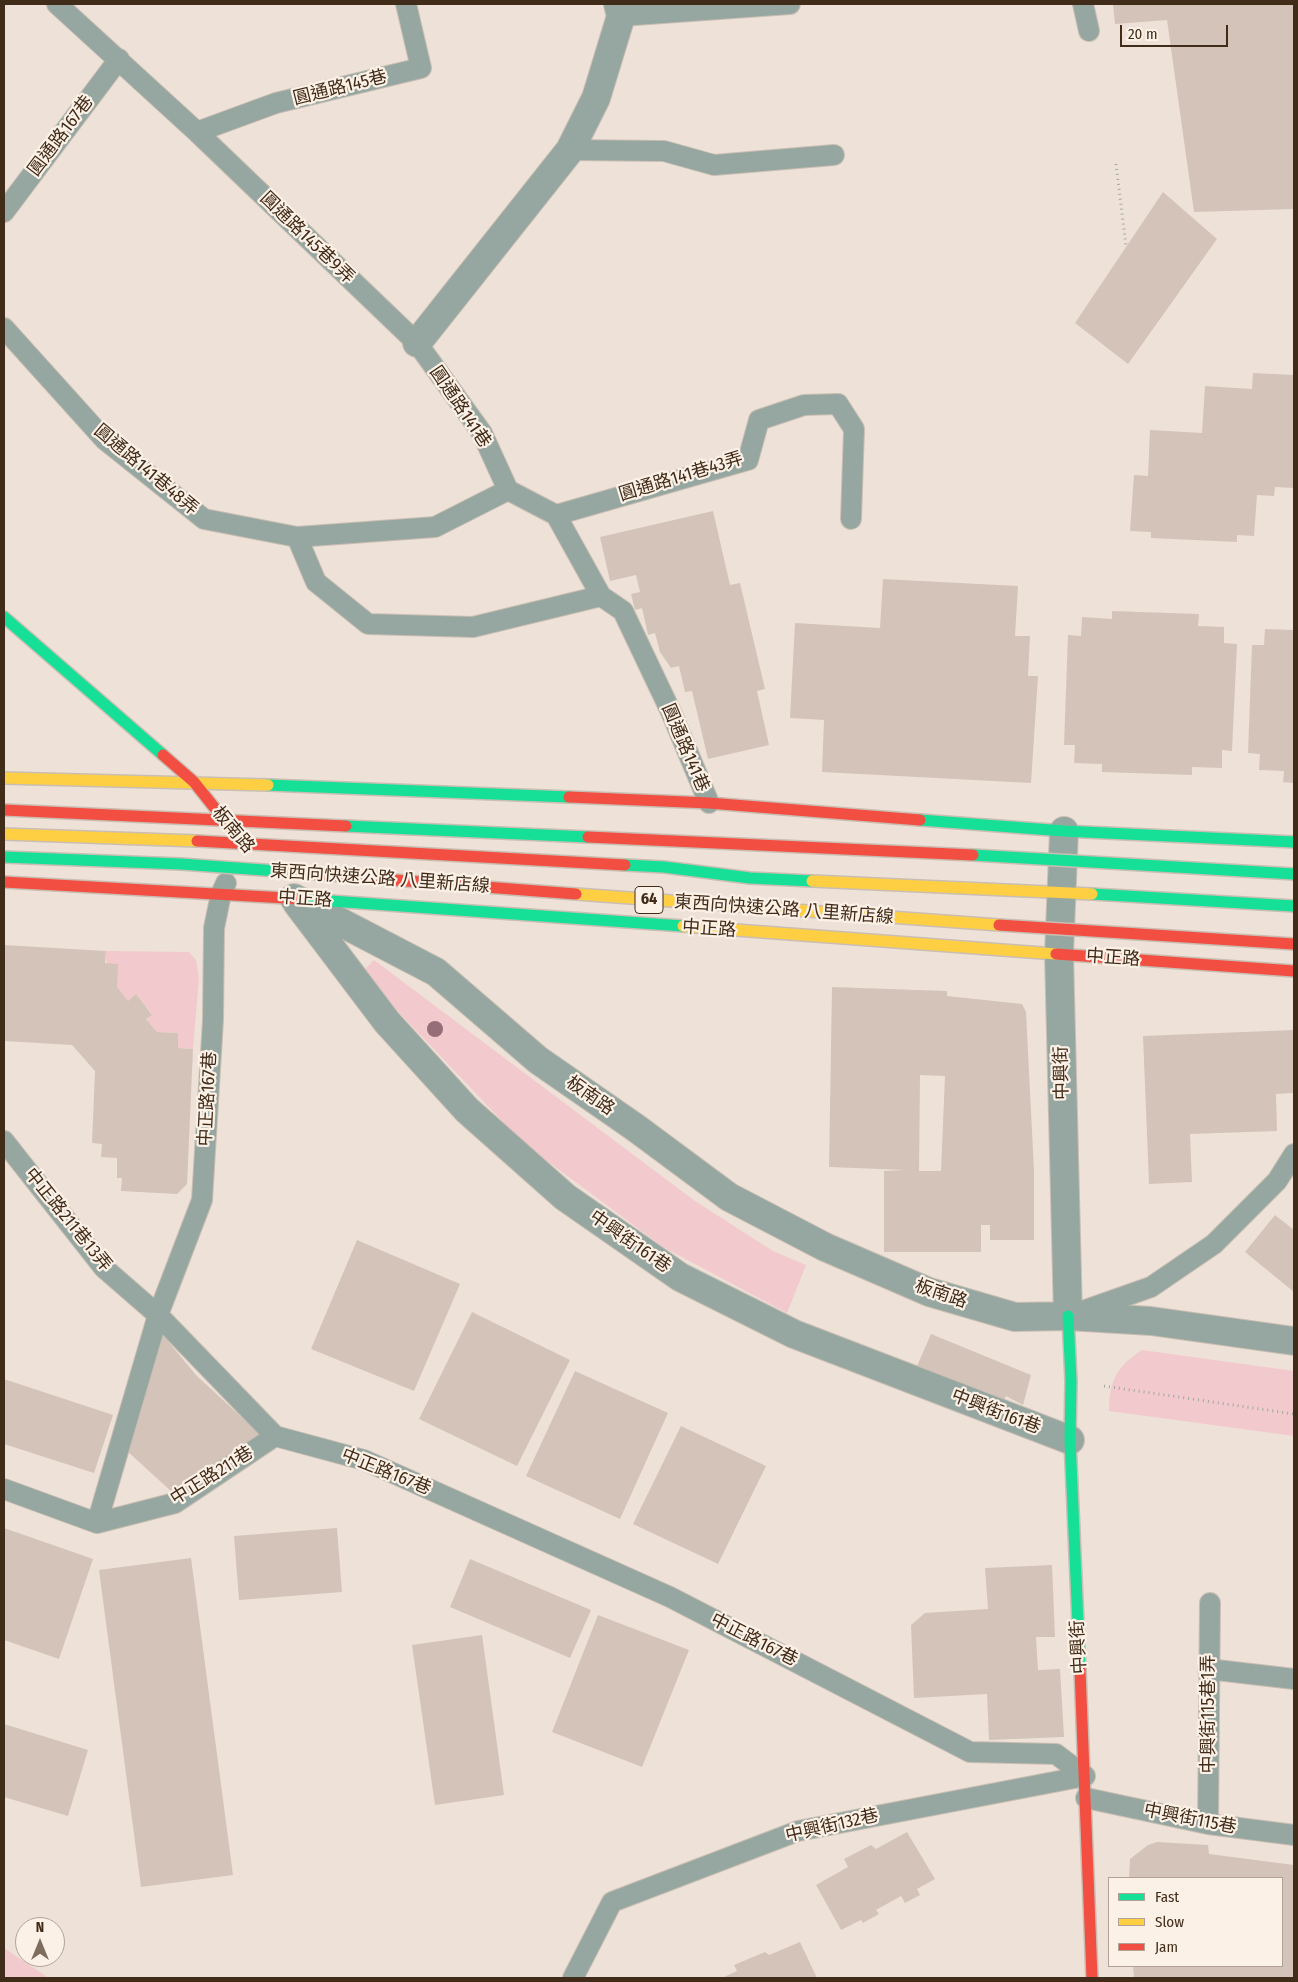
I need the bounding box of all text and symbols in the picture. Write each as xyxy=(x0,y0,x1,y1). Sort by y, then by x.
scale bar xyxy=(1123,15,1230,47)
text: 20 m xyxy=(1128,25,1158,43)
street label: 圓通路145巷 xyxy=(291,66,389,110)
street label: 圓通路167巷 xyxy=(24,92,98,180)
street label: 圓通路145巷9弄 xyxy=(255,188,359,288)
street label: 圓通路141巷 xyxy=(425,362,495,452)
street label: 圓通路141巷48弄 xyxy=(89,420,203,520)
street label: 圓通路141巷43弄 xyxy=(616,448,746,506)
street label: 圓通路141巷 xyxy=(657,701,713,795)
street label: 板南路 xyxy=(207,802,259,858)
street label: 東西向快速公路 八里新店線 xyxy=(269,861,491,897)
street label: 中正路 xyxy=(277,886,333,912)
road number: 64 xyxy=(635,886,663,914)
street label: 東西向快速公路 八里新店線 xyxy=(673,892,895,928)
street label: 中正路 xyxy=(681,916,737,942)
street label: 中正路 xyxy=(1085,945,1141,971)
street label: 中興街 xyxy=(1051,1046,1073,1100)
street label: 中正路167巷 xyxy=(195,1051,221,1147)
street label: 板南路 xyxy=(562,1072,618,1120)
street label: 中正路211巷13弄 xyxy=(20,1164,116,1276)
street label: 中興街161巷 xyxy=(585,1206,675,1278)
street label: 板南路 xyxy=(912,1275,970,1313)
street label: 中興街161巷 xyxy=(948,1385,1044,1439)
street label: 中正路211巷 xyxy=(167,1442,257,1510)
street label: 中正路167巷 xyxy=(338,1444,434,1500)
street label: 中正路167巷 xyxy=(707,1609,801,1671)
street label: 中興街 xyxy=(1067,1619,1091,1675)
street label: 中興街115巷1弄 xyxy=(1198,1654,1220,1774)
street label: 中興街115巷 xyxy=(1142,1799,1238,1839)
street label: 中興街132巷 xyxy=(783,1805,881,1847)
legend xyxy=(1108,1877,1283,1967)
text: Fast xyxy=(1155,1888,1179,1906)
text: Slow xyxy=(1155,1913,1184,1931)
north arrow xyxy=(15,1917,65,1967)
text: N xyxy=(36,1919,44,1936)
text: Jam xyxy=(1155,1938,1178,1956)

